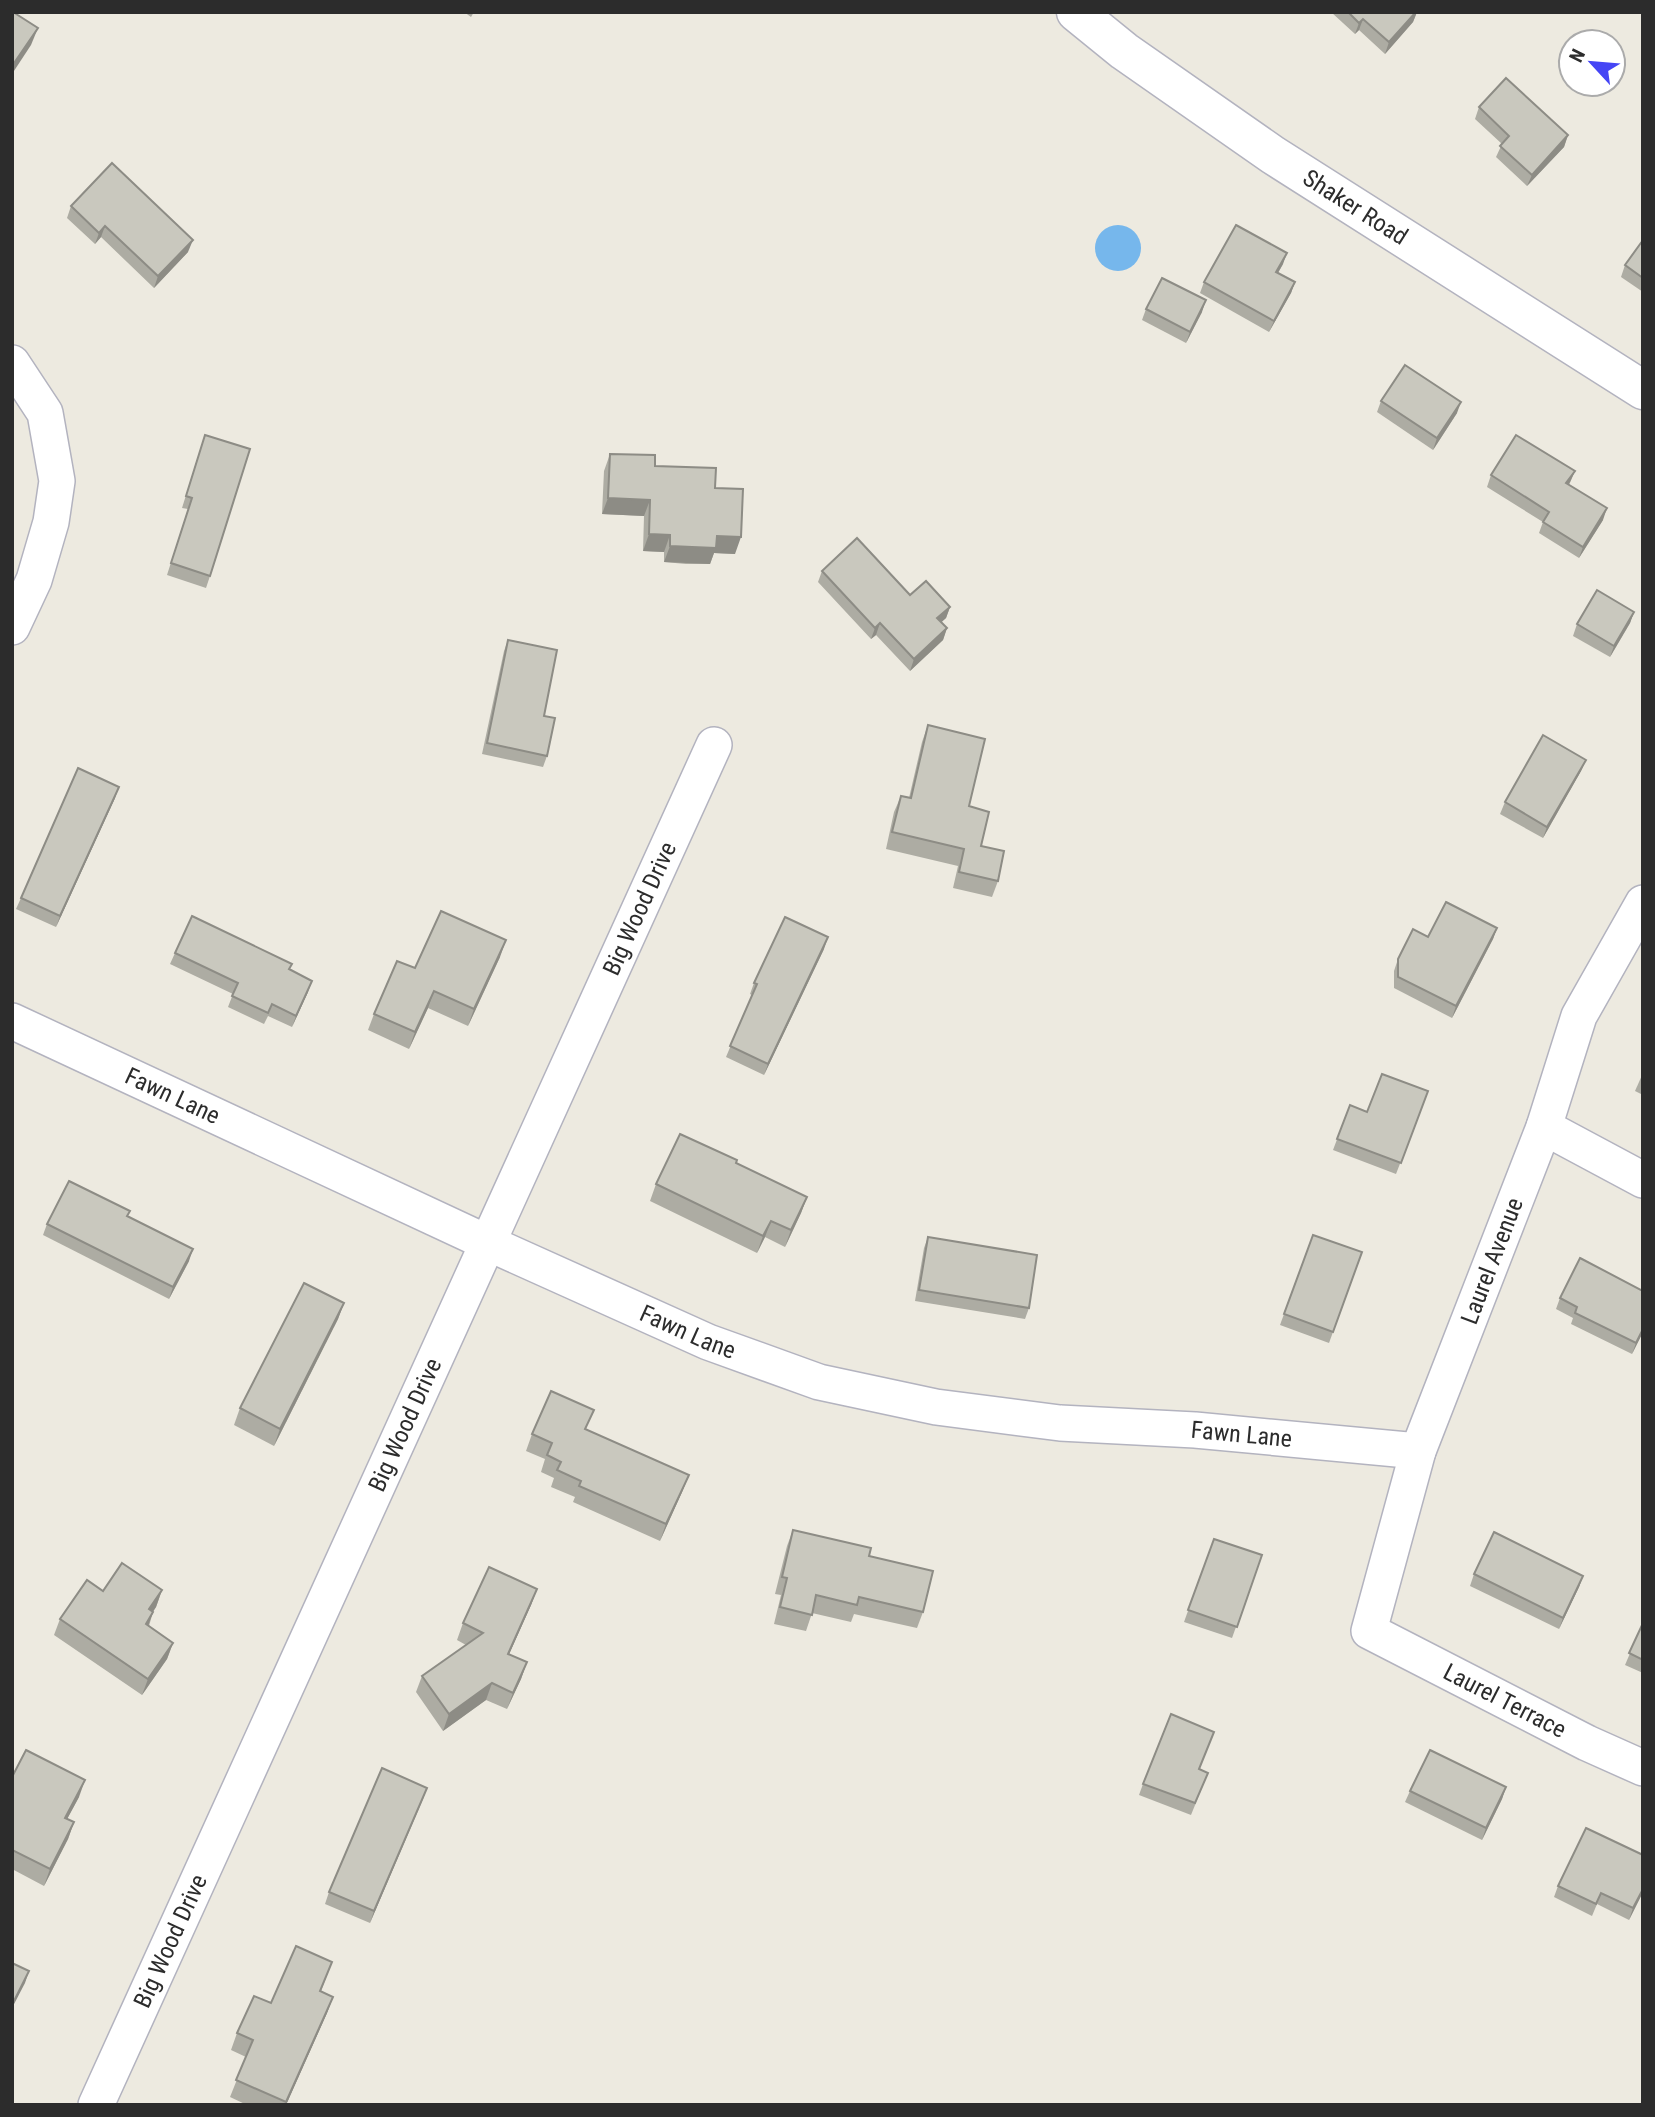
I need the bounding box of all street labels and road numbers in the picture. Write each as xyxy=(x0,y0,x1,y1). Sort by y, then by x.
street label: Shaker Road xyxy=(1298,164,1413,251)
street label: Big Wood Drive xyxy=(597,838,682,980)
street label: Fawn Lane xyxy=(121,1062,224,1130)
street label: Laurel Avenue xyxy=(1455,1194,1529,1328)
street label: Fawn Lane xyxy=(636,1299,739,1365)
street label: Big Wood Drive xyxy=(363,1354,447,1496)
street label: Fawn Lane xyxy=(1190,1416,1293,1453)
street label: Laurel Terrace xyxy=(1439,1658,1571,1744)
street label: Big Wood Drive xyxy=(128,1870,213,2012)

